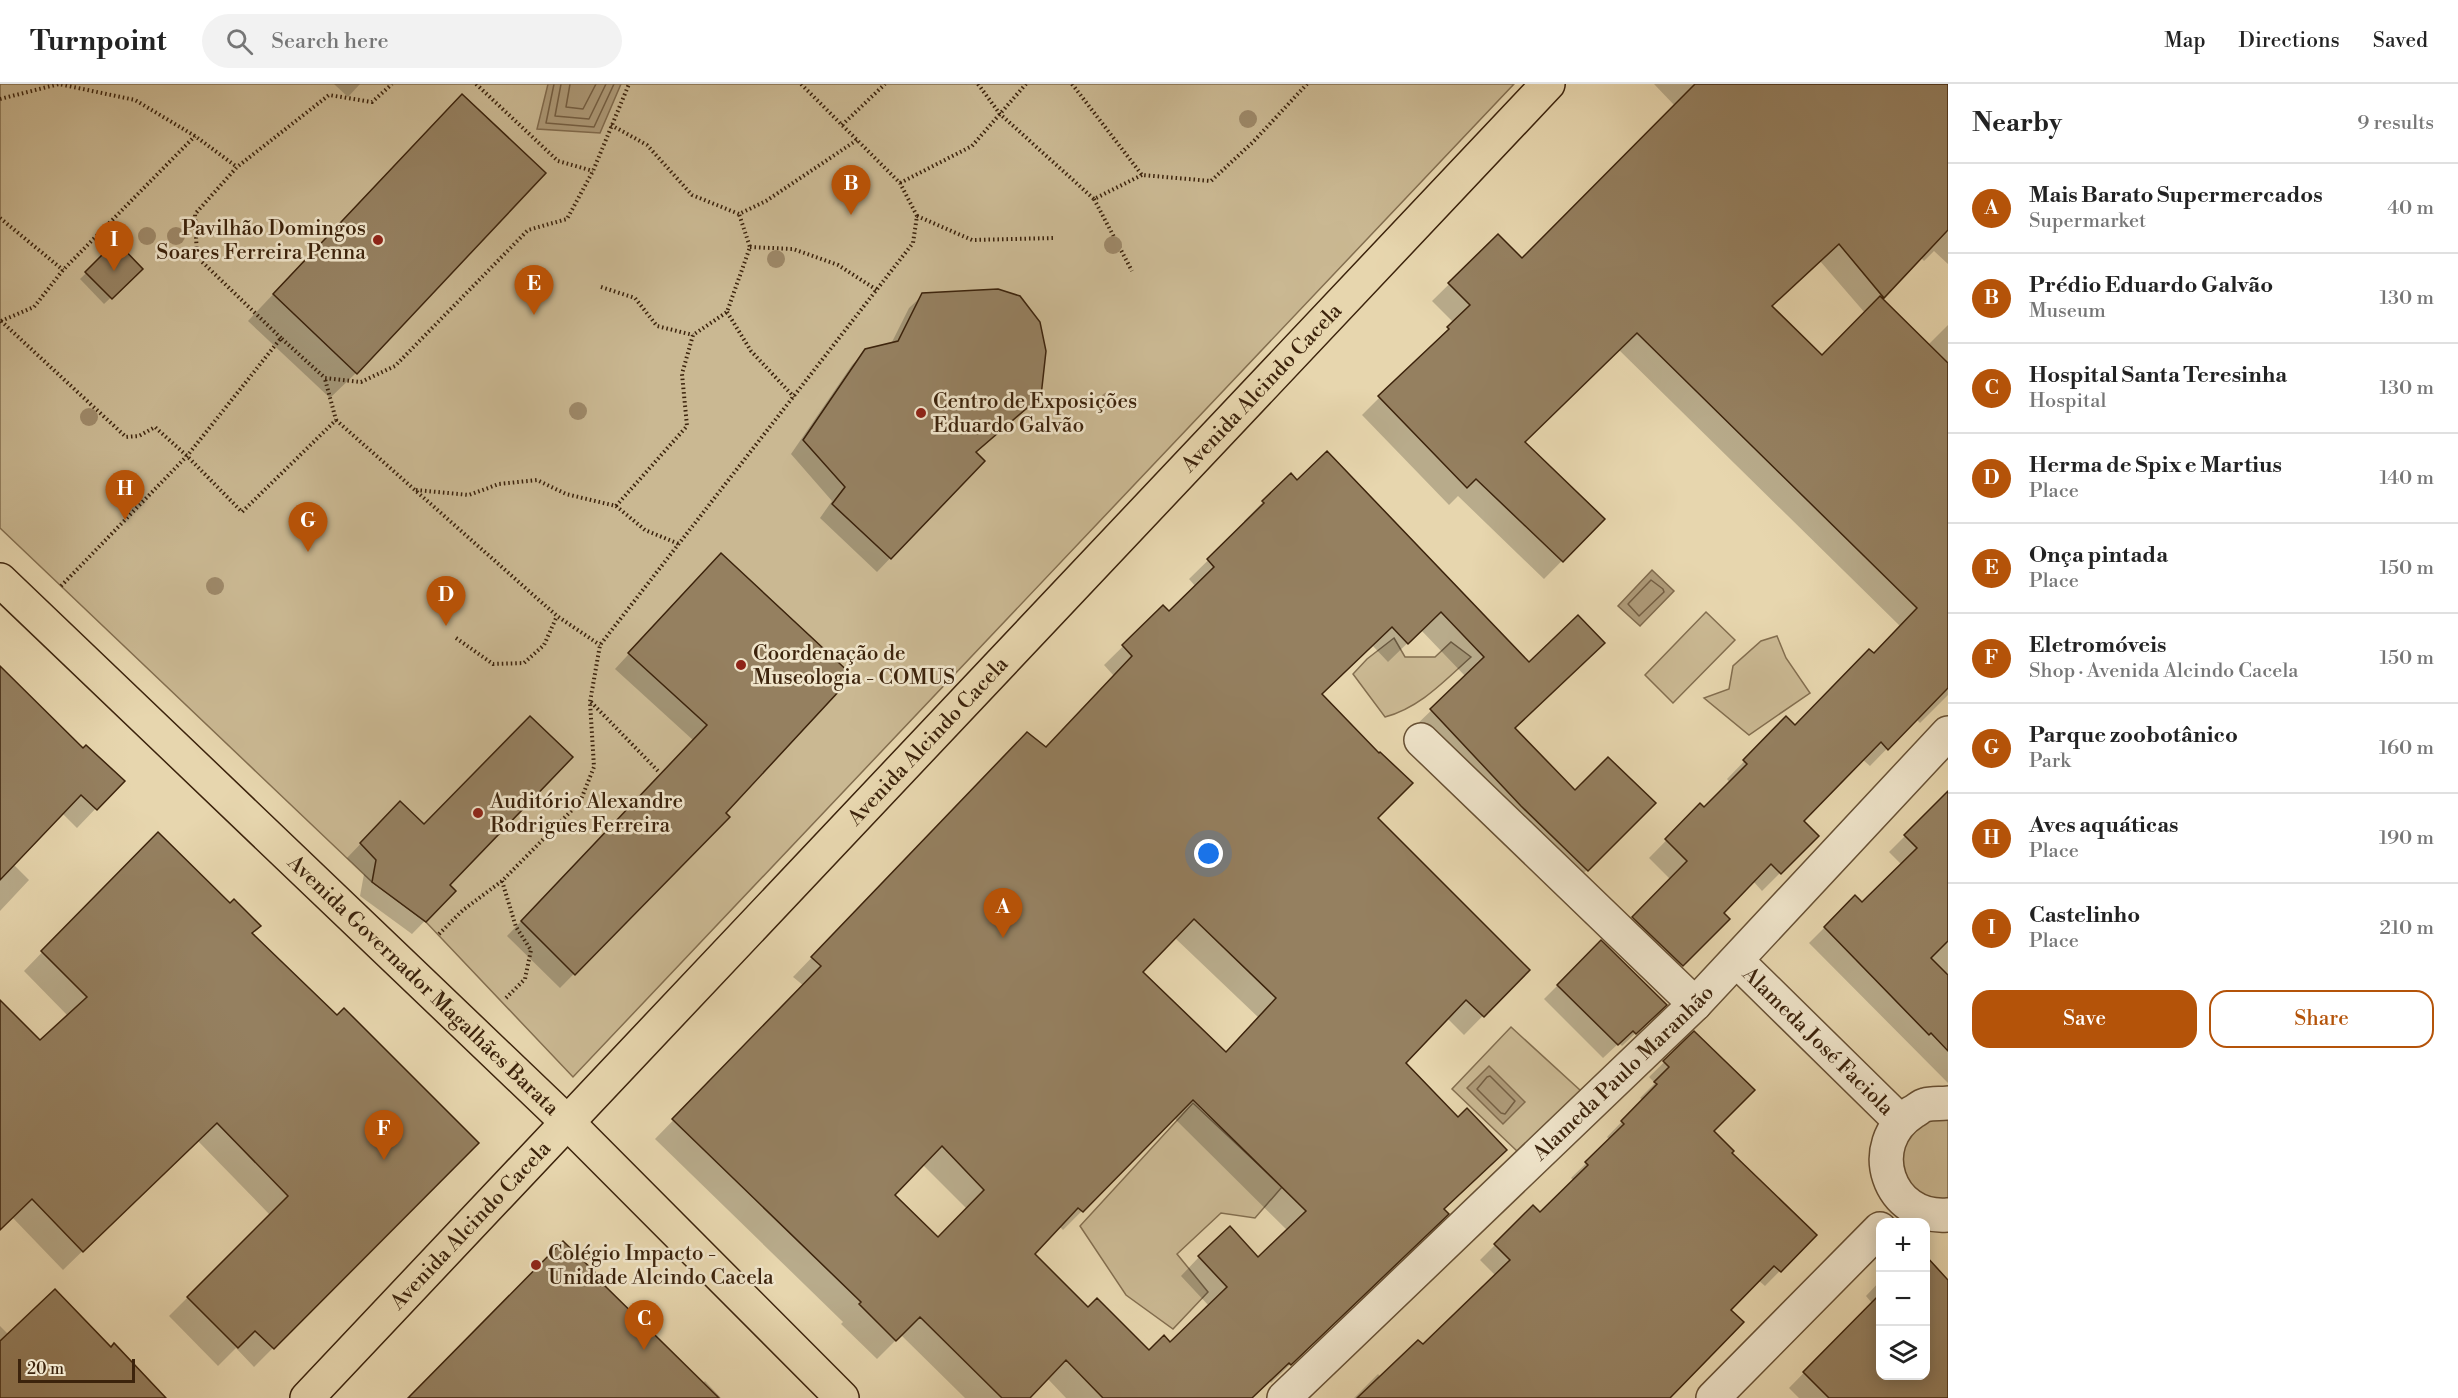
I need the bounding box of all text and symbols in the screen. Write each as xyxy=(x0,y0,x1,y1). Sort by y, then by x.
search box xyxy=(202,14,622,68)
text: Turnpoint xyxy=(30,24,166,59)
icon: search xyxy=(223,25,256,58)
text: Search here xyxy=(271,28,389,55)
text: Map xyxy=(2164,28,2206,54)
text: Directions xyxy=(2239,28,2340,54)
text: Saved xyxy=(2373,28,2428,54)
text: Nearby xyxy=(1972,107,2062,139)
text: 9 results xyxy=(2357,111,2434,136)
pin: B xyxy=(832,166,870,215)
text: Mais Barato Supermercados xyxy=(2029,182,2323,209)
text: A xyxy=(1984,196,1999,221)
text: 40 m xyxy=(2387,196,2434,221)
text: Supermarket xyxy=(2029,209,2146,234)
place label: Pavilhão Domingos Soares Ferreira Penna xyxy=(156,216,366,266)
pin: I xyxy=(94,222,134,271)
marker: Pavilhão Domingos Soares Ferreira Penna xyxy=(371,233,385,247)
pin: E xyxy=(514,266,554,315)
text: Prédio Eduardo Galvão xyxy=(2029,272,2273,299)
text: B xyxy=(1984,286,1999,311)
text: 130 m xyxy=(2379,286,2434,311)
street label: Avenida Alcindo Cacela xyxy=(1176,298,1348,479)
text: Museum xyxy=(2029,299,2106,324)
text: Hospital Santa Teresinha xyxy=(2029,362,2287,389)
text: C xyxy=(1984,376,1999,401)
text: 130 m xyxy=(2379,376,2434,401)
place label: Centro de Exposições Eduardo Galvão xyxy=(933,389,1137,439)
text: Hospital xyxy=(2029,389,2106,414)
marker: Centro de Exposições Eduardo Galvão xyxy=(914,406,928,420)
text: Herma de Spix e Martius xyxy=(2029,452,2282,479)
text: D xyxy=(1984,466,1999,491)
text: 140 m xyxy=(2379,466,2434,491)
pin: H xyxy=(106,470,144,520)
text: Place xyxy=(2029,479,2079,504)
pin: G xyxy=(288,502,328,552)
text: Onça pintada xyxy=(2029,542,2168,569)
text: E xyxy=(1985,556,1998,581)
text: 150 m xyxy=(2379,556,2434,581)
text: Place xyxy=(2029,569,2079,594)
pin: D xyxy=(426,576,466,626)
text: Eletromóveis xyxy=(2029,632,2167,659)
place label: Coordenação de Museologia - COMUS xyxy=(753,641,955,691)
text: F xyxy=(1984,646,1999,671)
text: 150 m xyxy=(2379,646,2434,671)
street label: Avenida Alcindo Cacela xyxy=(842,651,1015,832)
marker: Coordenação de Museologia - COMUS xyxy=(734,658,748,672)
text: Shop · Avenida Alcindo Cacela xyxy=(2029,659,2298,684)
text: Parque zoobotânico xyxy=(2029,722,2238,749)
text: G xyxy=(1984,736,1999,761)
text: 160 m xyxy=(2379,736,2434,761)
text: Park xyxy=(2029,749,2071,774)
place label: Auditório Alexandre Rodrigues Ferreira xyxy=(489,789,683,839)
marker: Auditório Alexandre Rodrigues Ferreira xyxy=(471,806,485,820)
text: Aves aquáticas xyxy=(2029,812,2179,839)
text: H xyxy=(1983,826,2000,851)
text: 190 m xyxy=(2379,826,2434,851)
your location xyxy=(1194,839,1223,868)
text: Place xyxy=(2029,839,2079,864)
street label: Avenida Governador Magalhães Barata xyxy=(281,849,564,1122)
pin: A xyxy=(984,888,1022,938)
text: Castelinho xyxy=(2029,902,2140,929)
text: I xyxy=(1988,916,1995,941)
text: 210 m xyxy=(2379,916,2434,941)
text: Place xyxy=(2029,929,2079,954)
street label: Alameda José Faciola xyxy=(1736,961,1899,1122)
street label: Alameda Paulo Maranhão xyxy=(1527,980,1720,1167)
button: Save xyxy=(1972,990,2197,1048)
button: Share xyxy=(2209,990,2434,1048)
pin: F xyxy=(364,1110,404,1160)
street label: Avenida Alcindo Cacela xyxy=(385,1136,557,1316)
map controls xyxy=(1876,1218,1930,1380)
button: + xyxy=(1876,1218,1930,1272)
place label: Colégio Impacto - Unidade Alcindo Cacela xyxy=(548,1241,774,1291)
marker: Colégio Impacto - Unidade Alcindo Cacela xyxy=(529,1258,543,1272)
button: − xyxy=(1876,1272,1930,1326)
pin: C xyxy=(624,1300,664,1350)
button: layers xyxy=(1876,1326,1930,1380)
scale bar xyxy=(18,1356,135,1384)
text: 20 m xyxy=(27,1359,64,1379)

